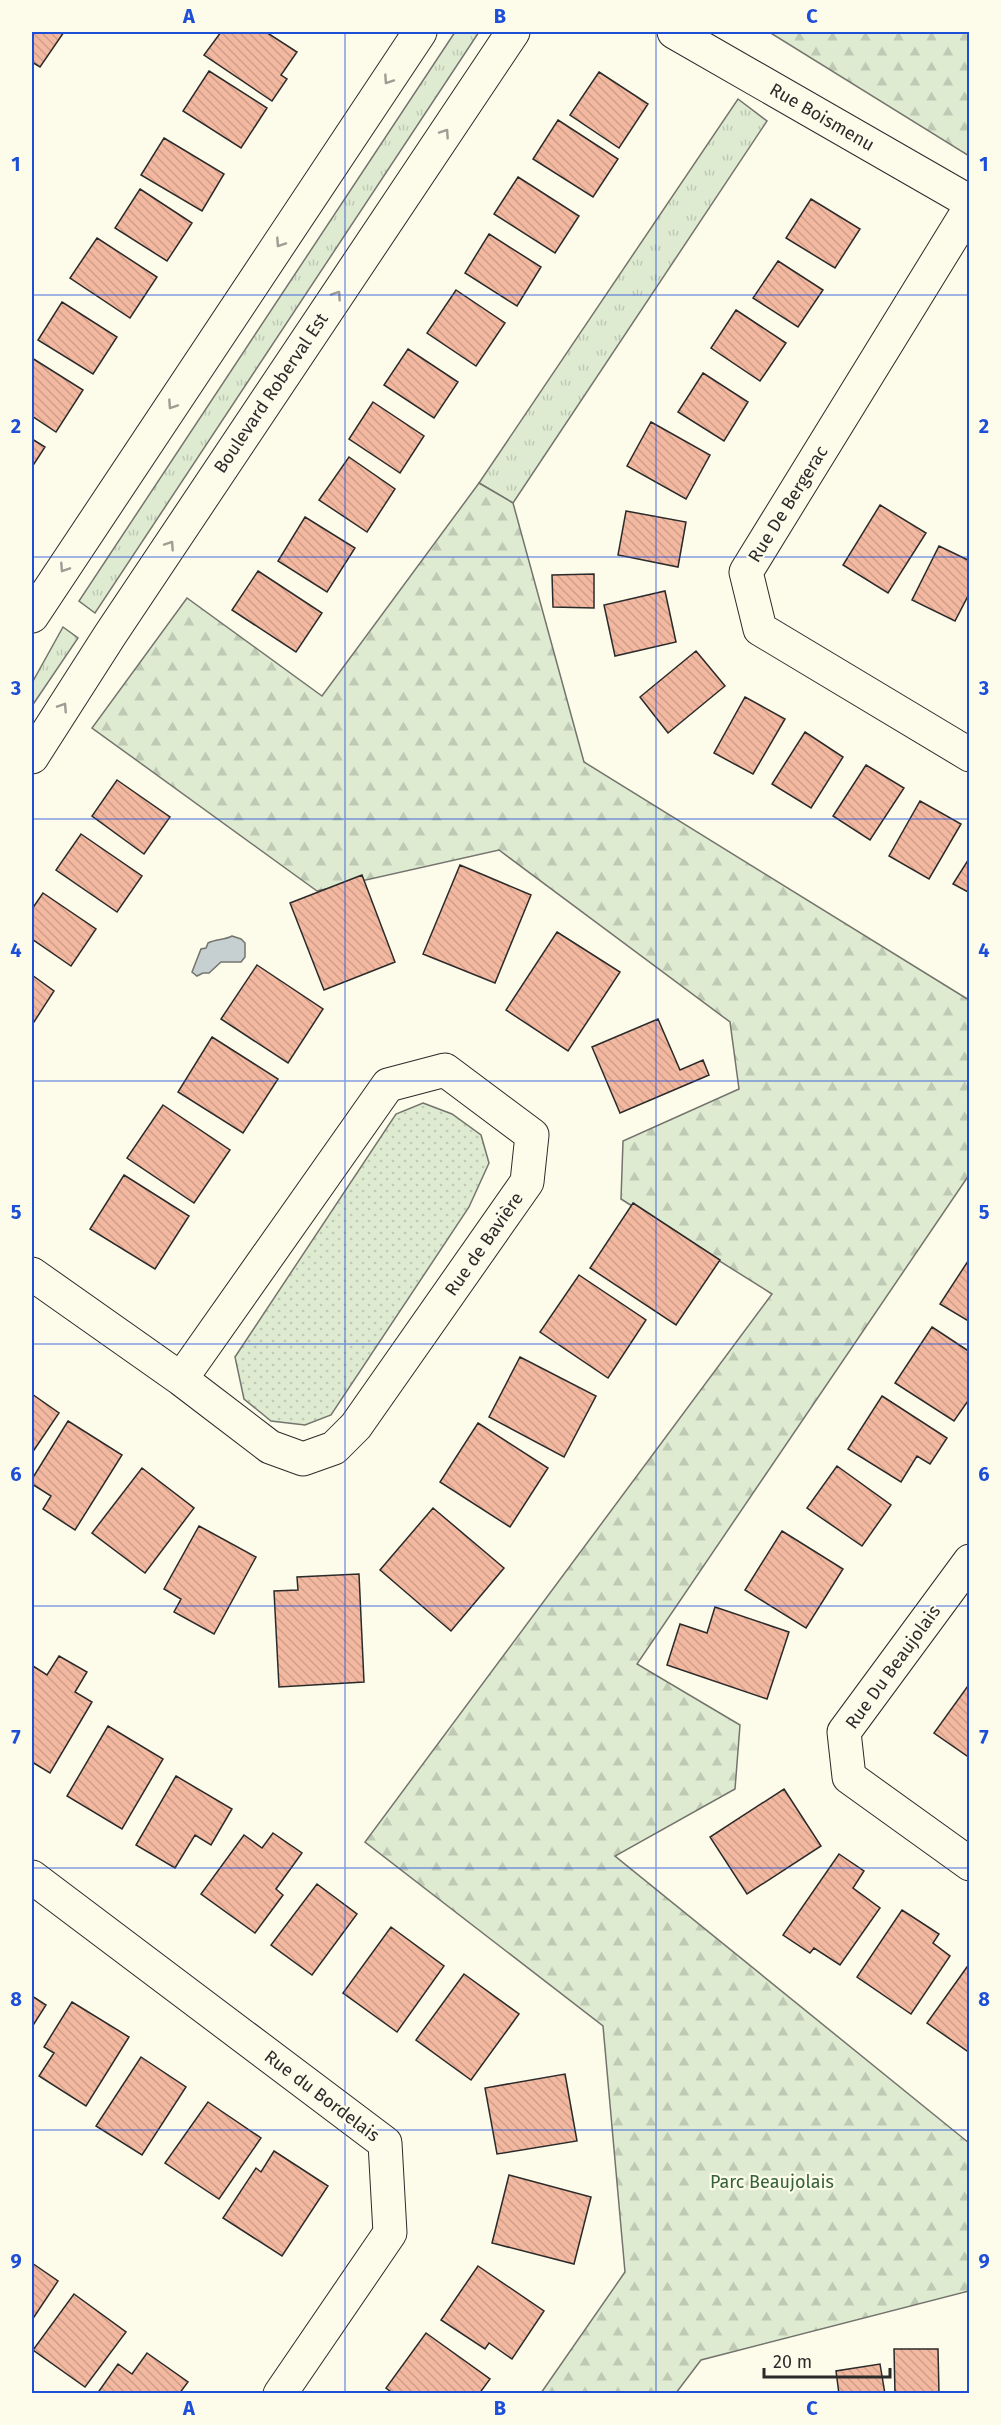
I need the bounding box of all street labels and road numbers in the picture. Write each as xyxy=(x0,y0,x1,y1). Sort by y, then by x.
street label: Rue Boismenu xyxy=(766,78,878,156)
street label: Boulevard Roberval Est xyxy=(209,308,333,477)
street label: Rue De Bergerac xyxy=(743,441,833,566)
street label: Rue de Bavière xyxy=(440,1188,528,1300)
street label: Rue Du Beaujolais xyxy=(841,1601,945,1733)
street label: Rue du Bordelais xyxy=(260,2045,384,2147)

